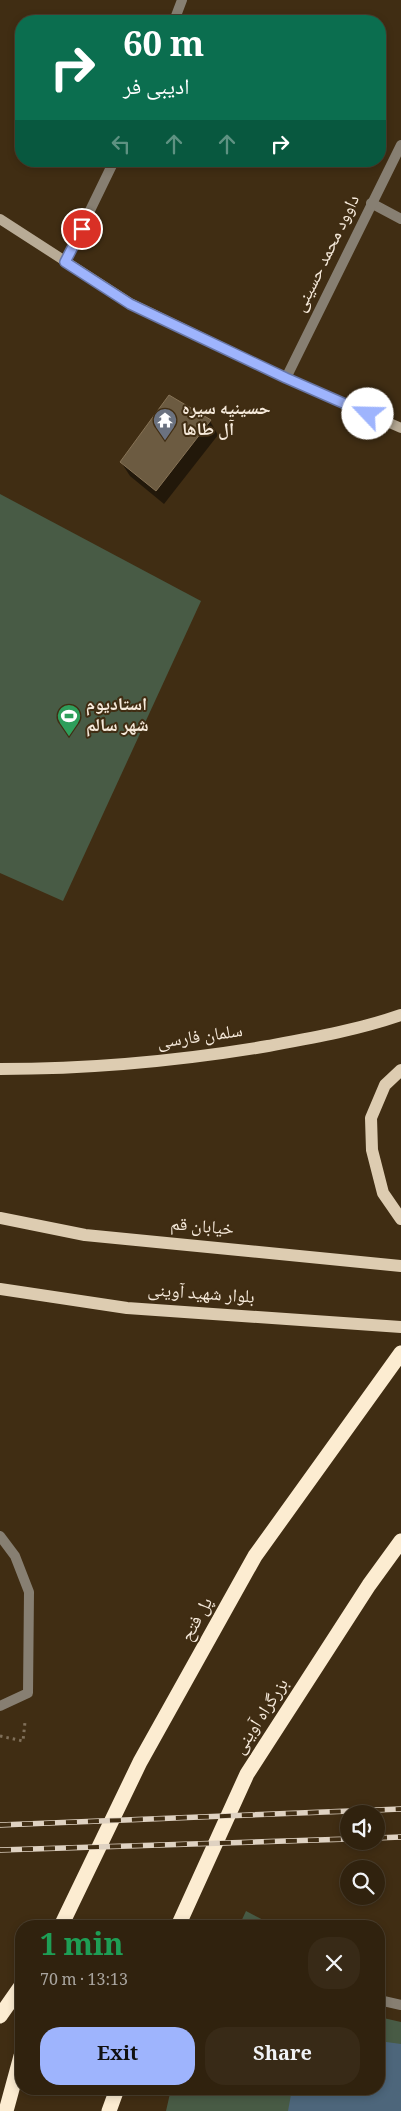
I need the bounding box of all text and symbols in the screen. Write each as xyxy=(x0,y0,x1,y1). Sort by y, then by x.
text: 60 m xyxy=(123,19,204,78)
icon: right xyxy=(40,35,105,100)
text: ادیبی فر xyxy=(123,70,189,108)
icon: left xyxy=(107,130,135,158)
icon: ahead xyxy=(160,130,188,158)
icon: ahead xyxy=(213,130,241,158)
icon: right xyxy=(266,130,294,158)
street label: داوود محمد حسینی xyxy=(287,190,369,318)
pin xyxy=(61,208,103,250)
icon: arrive xyxy=(68,215,96,243)
position arrow xyxy=(341,387,393,439)
place label: حسینیه سیره آل طاها xyxy=(182,395,271,446)
temple icon: حسینیه سیره آل طاها xyxy=(152,407,178,441)
place label: استادیوم شهر سالم xyxy=(86,691,149,742)
sports icon: استادیوم شهر سالم xyxy=(56,703,82,737)
street label: سلمان فارسی xyxy=(155,1017,245,1059)
street label: خیابان قم xyxy=(169,1210,235,1246)
street label: بلوار شهید آوینی xyxy=(146,1276,256,1314)
street label: پل فتح xyxy=(174,1592,222,1648)
street label: بزرگراه آوینی xyxy=(226,1673,298,1761)
map controls xyxy=(340,1805,385,1905)
button: sound xyxy=(340,1805,385,1850)
button: search xyxy=(340,1860,385,1905)
text: 1 min xyxy=(40,1923,124,1974)
button: close xyxy=(308,1937,360,1989)
text: 70 m · 13:13 xyxy=(40,1968,128,1995)
button: Exit xyxy=(40,2027,195,2085)
button: Share xyxy=(205,2027,360,2085)

